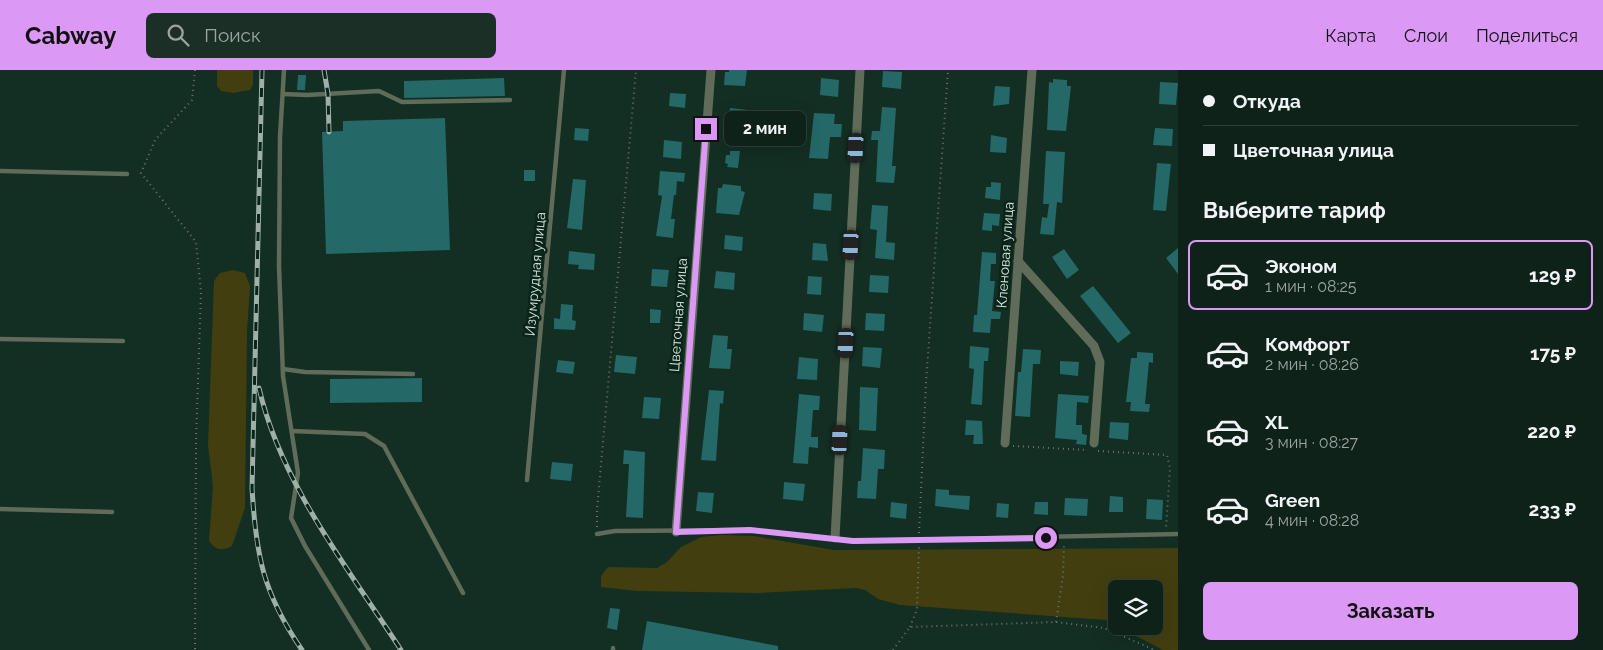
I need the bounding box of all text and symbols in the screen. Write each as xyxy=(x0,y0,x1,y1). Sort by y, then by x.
search box xyxy=(146,13,496,58)
text: Cabway xyxy=(25,21,116,50)
icon: search xyxy=(164,21,192,49)
text: Поиск xyxy=(204,24,261,46)
text: Карта xyxy=(1325,25,1376,46)
text: Слои xyxy=(1404,25,1448,46)
text: Поделиться xyxy=(1476,25,1578,46)
text: Откуда xyxy=(1233,90,1301,112)
callout: 2 мин xyxy=(724,112,806,146)
route end xyxy=(695,118,717,140)
text: 2 мин xyxy=(743,119,787,138)
car xyxy=(847,133,864,163)
text: Цветочная улица xyxy=(1233,139,1394,161)
text: Выберите тариф xyxy=(1203,197,1386,223)
street label: Кленовая улица xyxy=(993,201,1017,309)
street label: Изумрудная улица xyxy=(522,211,548,337)
car xyxy=(842,230,859,260)
icon: car xyxy=(1205,253,1250,298)
text: Эконом xyxy=(1265,255,1337,277)
street label: Цветочная улица xyxy=(666,258,690,372)
text: 129 ₽ xyxy=(1529,264,1576,286)
text: 1 мин · 08:25 xyxy=(1265,277,1357,296)
car xyxy=(837,328,854,358)
icon: car xyxy=(1205,331,1250,376)
text: Комфорт xyxy=(1265,333,1350,355)
text: 175 ₽ xyxy=(1530,342,1576,364)
text: 2 мин · 08:26 xyxy=(1265,355,1359,374)
icon: car xyxy=(1205,409,1250,454)
text: XL xyxy=(1265,411,1288,433)
text: 220 ₽ xyxy=(1527,420,1576,442)
car xyxy=(831,425,848,455)
text: 3 мин · 08:27 xyxy=(1265,433,1358,452)
icon: car xyxy=(1205,487,1250,532)
text: Green xyxy=(1265,489,1320,511)
text: 233 ₽ xyxy=(1528,498,1576,520)
text: 4 мин · 08:28 xyxy=(1265,511,1359,530)
route start xyxy=(1035,527,1057,549)
map controls xyxy=(1108,580,1163,635)
button: layers xyxy=(1108,580,1163,635)
button: Заказать xyxy=(1203,582,1578,640)

